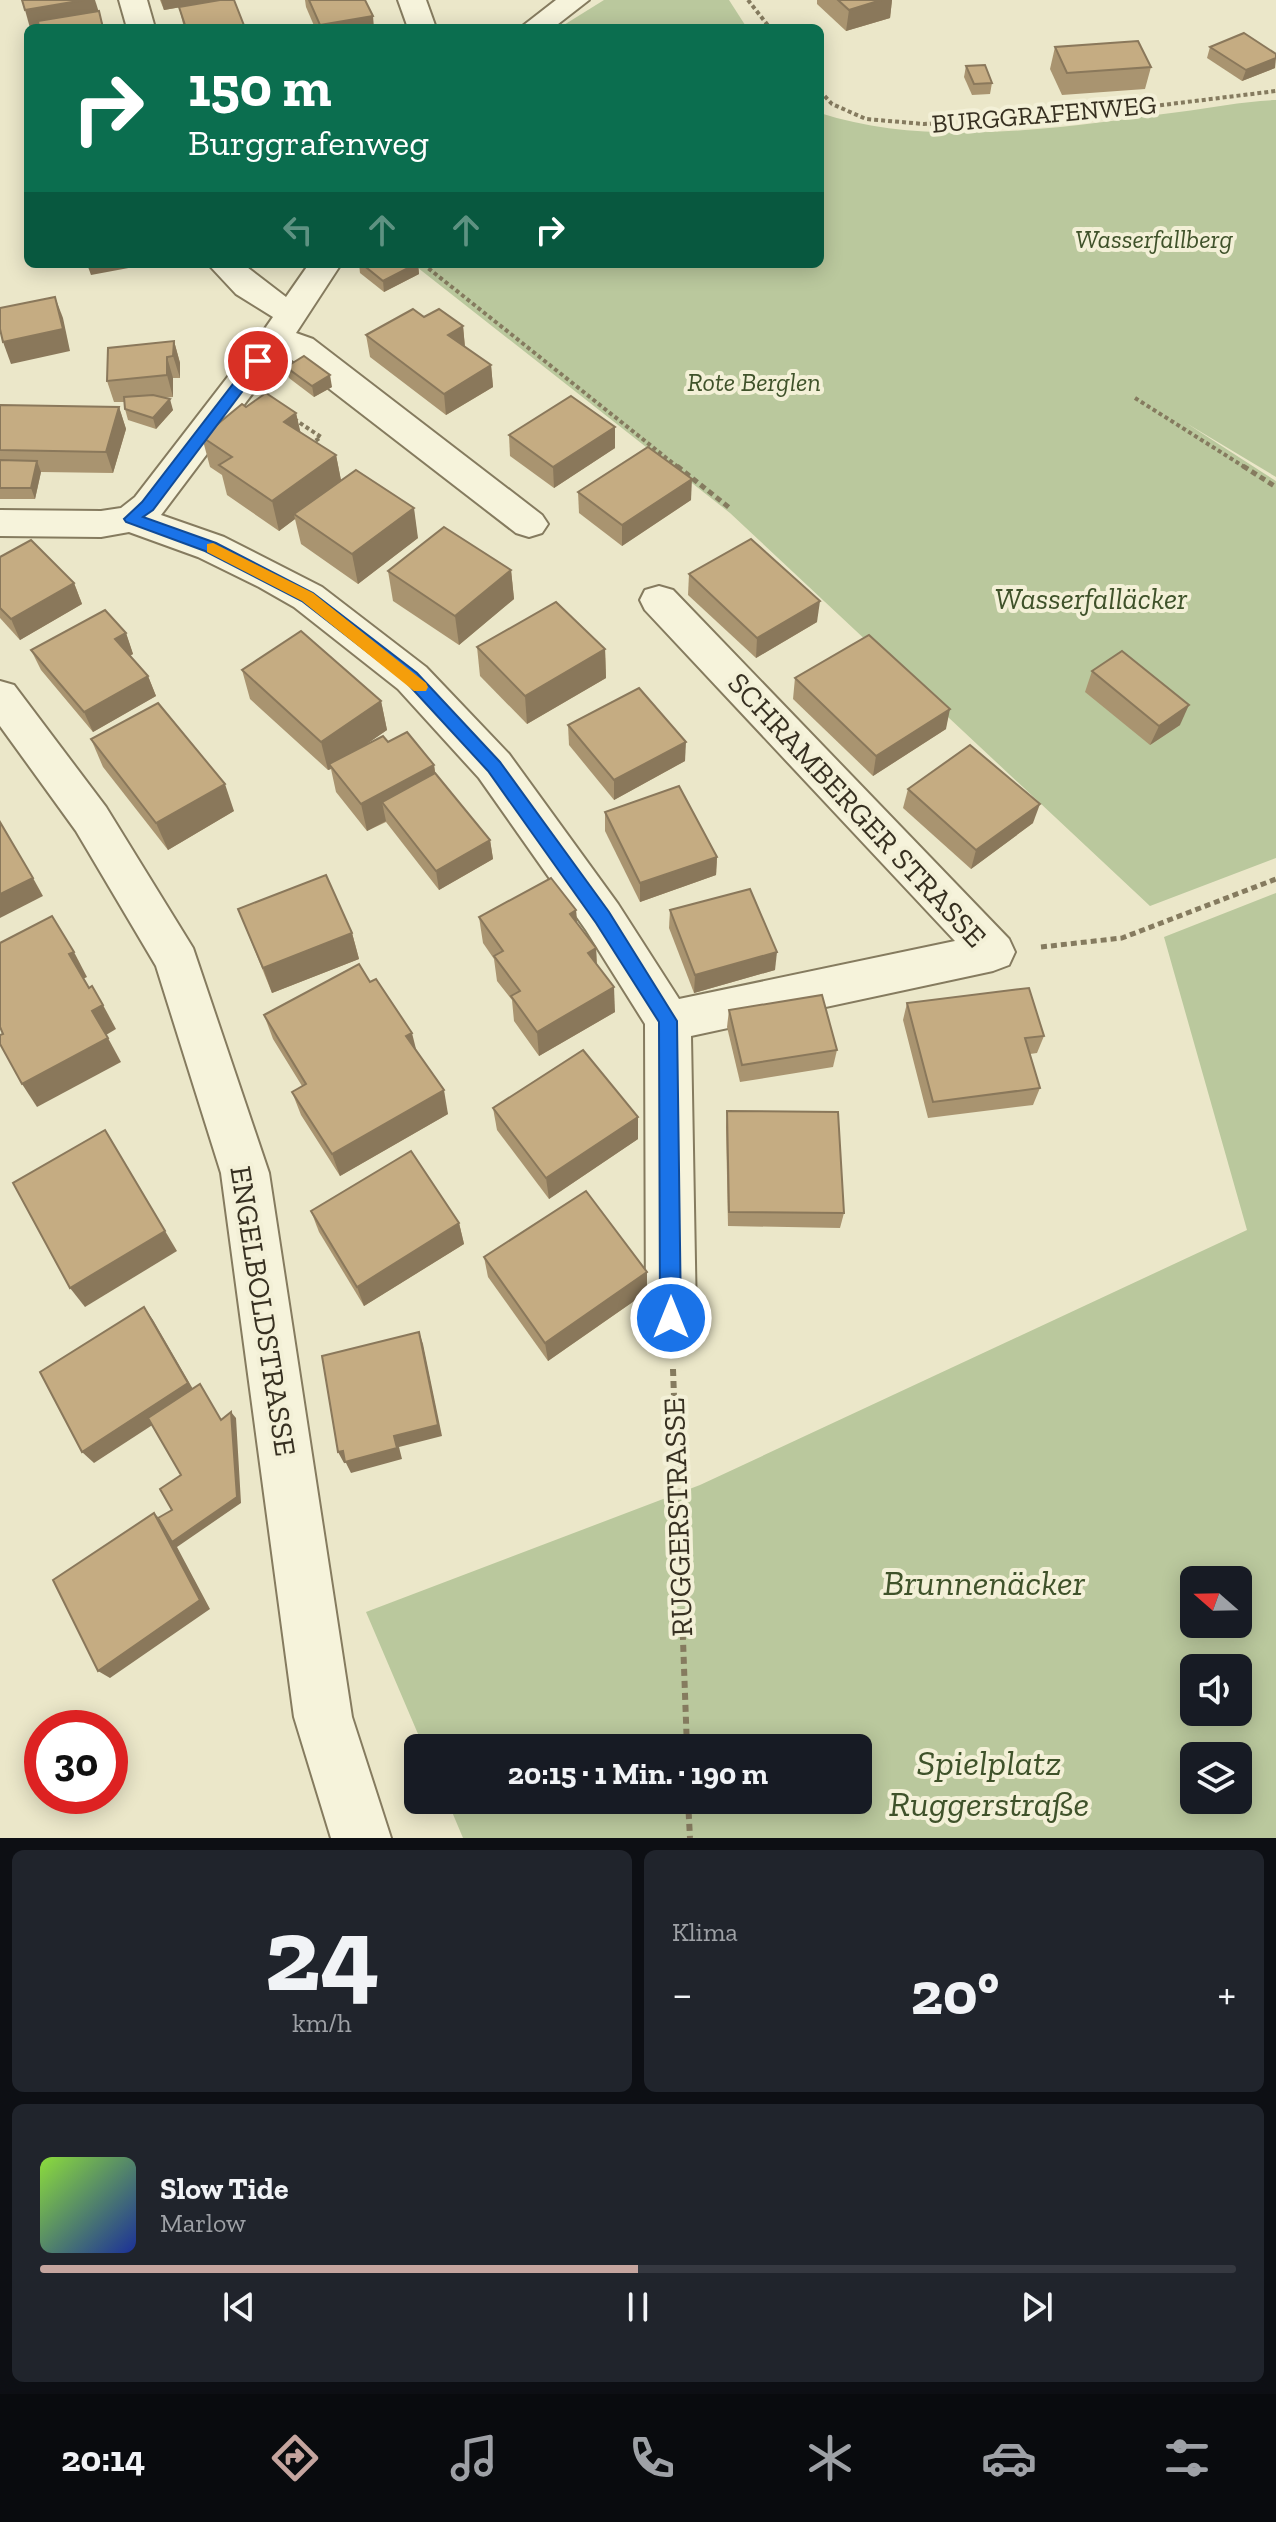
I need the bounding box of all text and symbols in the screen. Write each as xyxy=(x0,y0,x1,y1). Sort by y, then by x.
text: 150 m xyxy=(188,53,332,120)
icon: right xyxy=(56,56,160,160)
street label: BURGGRAFENWEG xyxy=(930,88,1158,140)
text: Burggrafenweg xyxy=(188,121,429,164)
icon: left xyxy=(276,208,320,252)
icon: ahead xyxy=(360,208,404,252)
icon: ahead xyxy=(444,208,488,252)
icon: right xyxy=(528,208,572,252)
park label: Wasserfallberg xyxy=(1075,223,1233,255)
pin xyxy=(224,327,292,395)
icon: arrive xyxy=(236,339,280,383)
park label: Rote Berglen xyxy=(687,366,821,398)
park label: Wasserfalläcker xyxy=(995,581,1188,617)
street label: SCHRAMBERGER STRASSE xyxy=(720,665,994,955)
street label: ENGELBOLDSTRASSE xyxy=(222,1163,304,1459)
position arrow xyxy=(629,1276,713,1360)
street label: RUGGERSTRASSE xyxy=(656,1397,700,1637)
park label: Brunnenäcker xyxy=(883,1561,1086,1604)
north arrow xyxy=(1180,1566,1252,1638)
map controls xyxy=(1180,1566,1252,1814)
button: sound xyxy=(1180,1654,1252,1726)
speed limit sign: 30 xyxy=(24,1710,128,1814)
park label: Spielplatz Ruggerstraße xyxy=(889,1741,1089,1825)
button: layers xyxy=(1180,1742,1252,1814)
text: 20:15 · 1 Min. · 190 m xyxy=(508,1756,768,1792)
text: 24 xyxy=(264,1892,380,2017)
text: Klima xyxy=(672,1916,738,1948)
text: 20° xyxy=(911,1957,999,2029)
text: − xyxy=(672,1967,693,2020)
text: + xyxy=(1217,1967,1236,2020)
text: km/h xyxy=(292,2007,352,2039)
text: Slow Tide xyxy=(160,2171,288,2207)
text: Marlow xyxy=(160,2207,246,2239)
icon: previous xyxy=(217,2285,261,2329)
icon: pause xyxy=(616,2285,660,2329)
icon: next xyxy=(1015,2285,1059,2329)
icon: directions xyxy=(267,2430,323,2486)
icon: music xyxy=(446,2430,502,2486)
icon: phone xyxy=(624,2430,680,2486)
icon: climate xyxy=(802,2430,858,2486)
icon: car xyxy=(981,2430,1037,2486)
icon: filters xyxy=(1159,2430,1215,2486)
text: 20:14 xyxy=(61,2437,145,2480)

